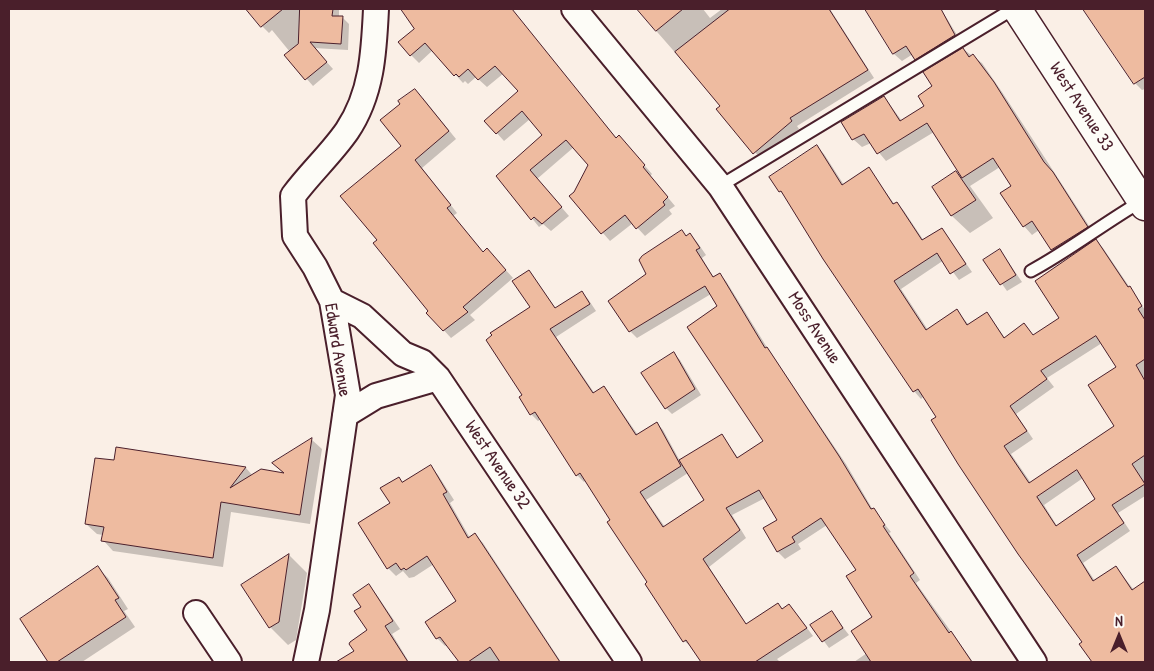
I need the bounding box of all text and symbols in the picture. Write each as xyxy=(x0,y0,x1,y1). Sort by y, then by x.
street label: West Avenue 33 xyxy=(1044,59,1118,155)
street label: Moss Avenue xyxy=(783,288,845,368)
street label: Edward Avenue xyxy=(319,302,355,398)
street label: West Avenue 32 xyxy=(460,417,534,513)
north arrow xyxy=(1094,611,1144,661)
text: N xyxy=(1115,611,1123,630)

